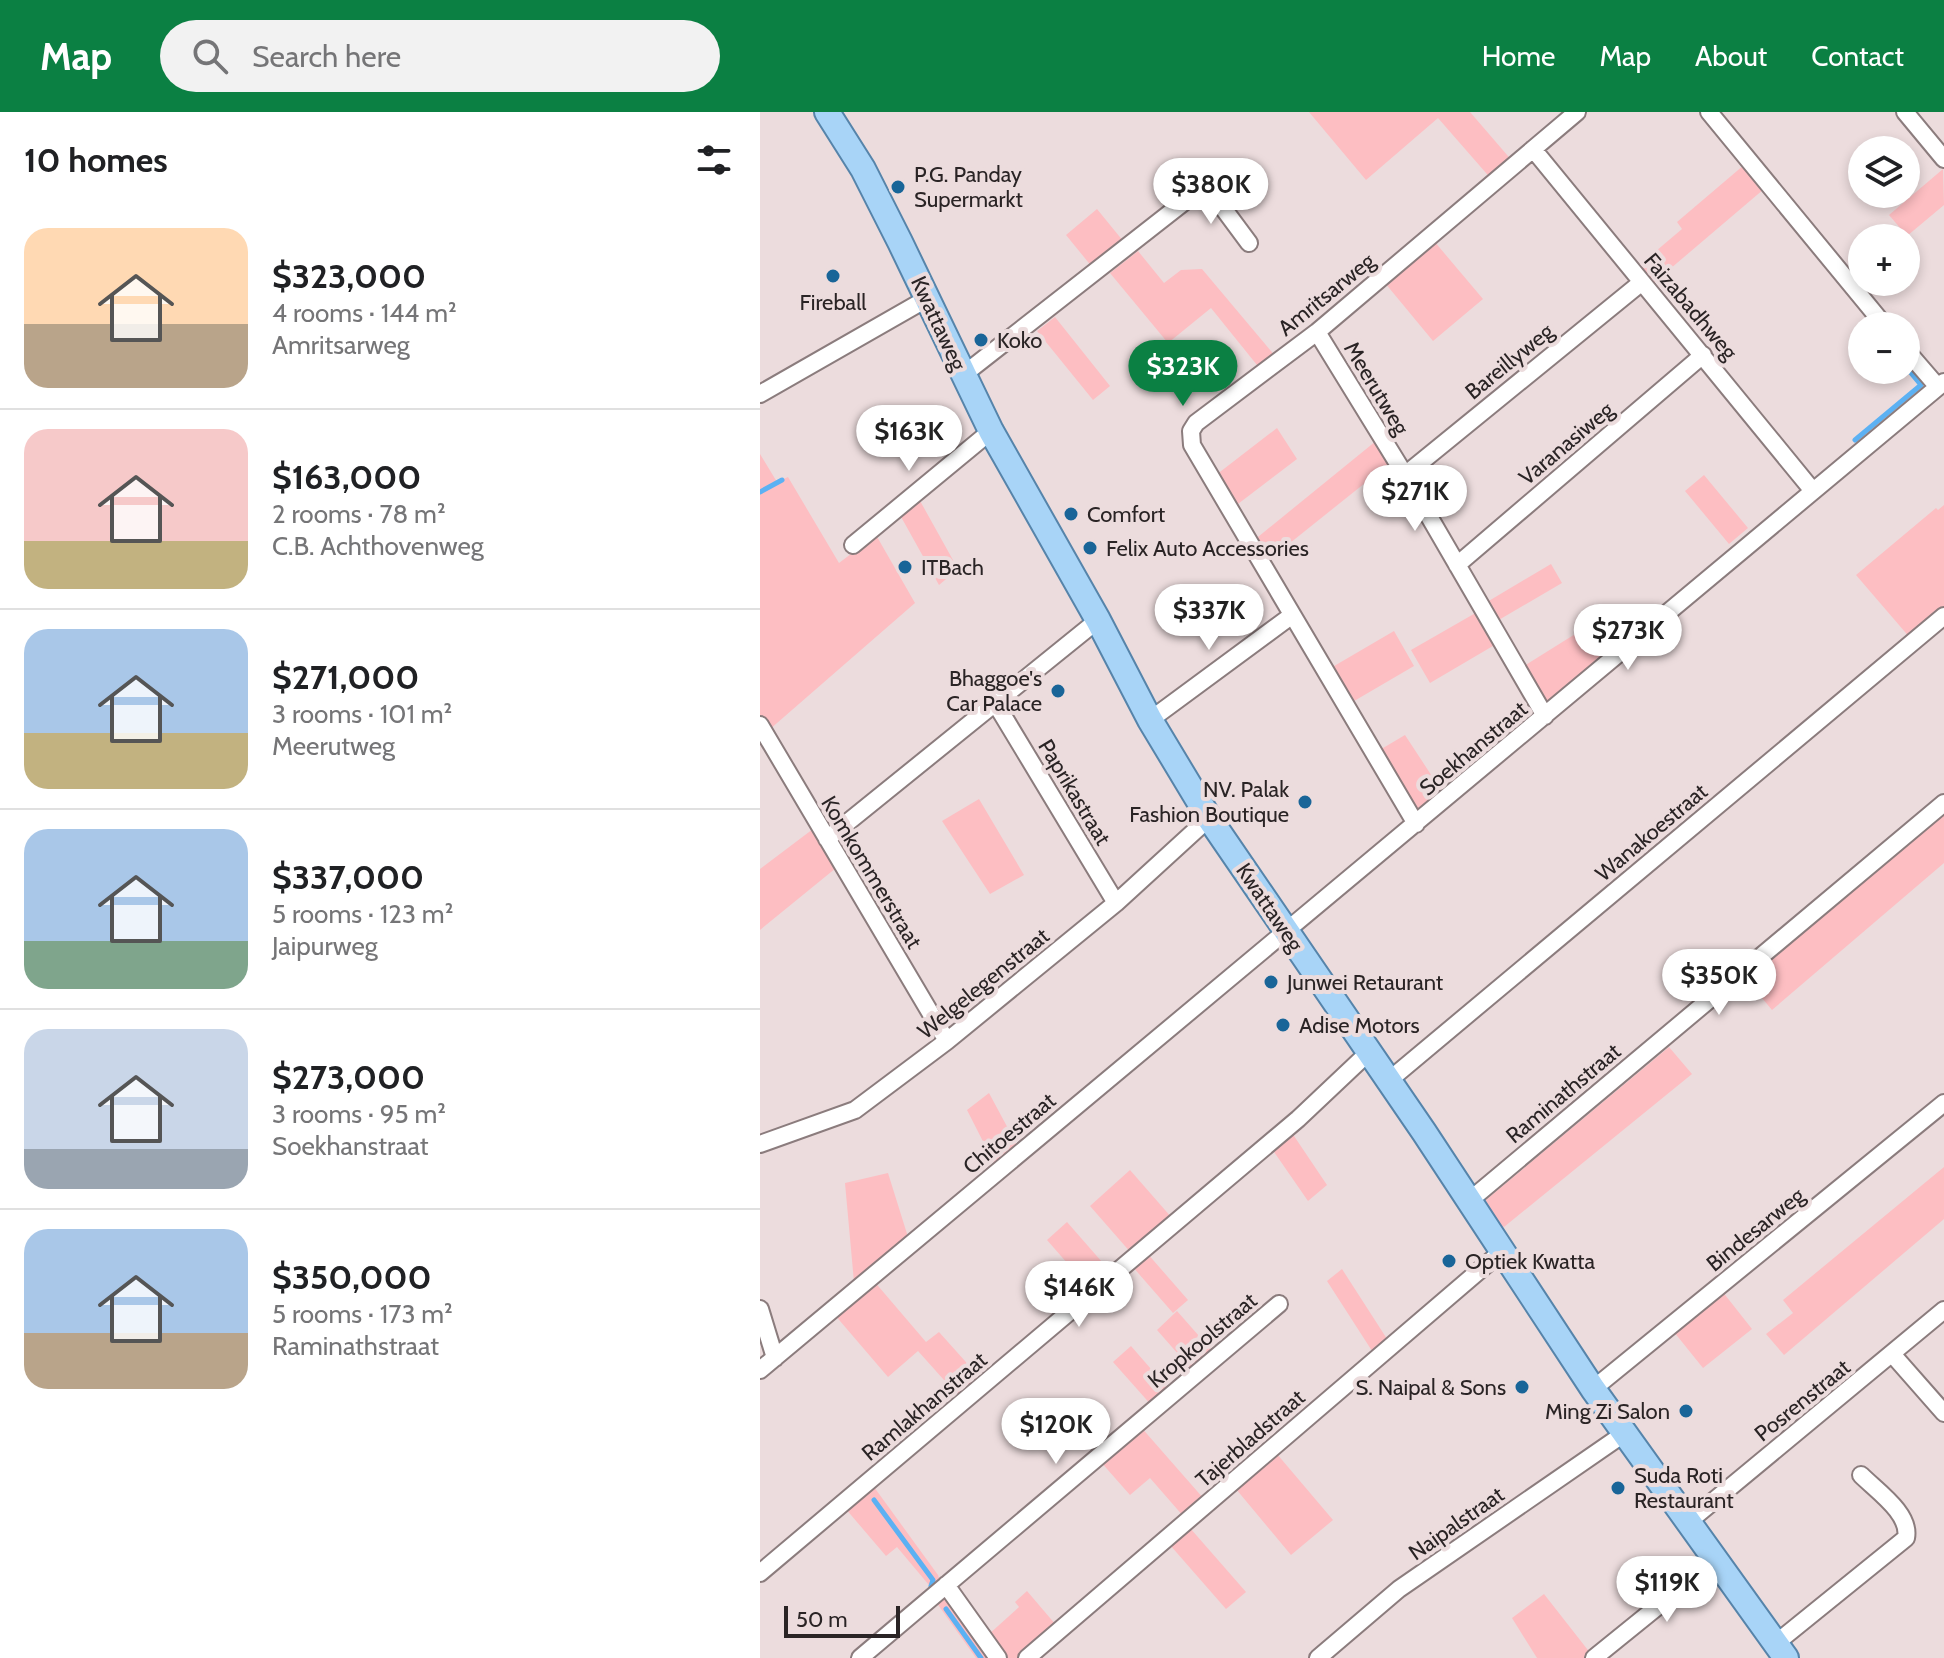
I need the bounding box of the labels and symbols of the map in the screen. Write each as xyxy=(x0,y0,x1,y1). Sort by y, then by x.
pin: $380K xyxy=(1155,158,1267,226)
place label: P.G. Panday Supermarkt xyxy=(914,161,1023,213)
marker: P.G. Panday Supermarkt xyxy=(889,178,907,196)
street label: Amritsarweg xyxy=(1273,247,1381,342)
street label: Faizabadhweg xyxy=(1638,247,1744,366)
marker: Fireball xyxy=(824,267,842,285)
street label: Kwattaweg xyxy=(905,272,973,376)
place label: Fireball xyxy=(799,289,867,316)
street label: Bareillyweg xyxy=(1460,317,1560,405)
place label: Koko xyxy=(997,327,1042,354)
marker: Koko xyxy=(972,331,990,349)
street label: Meerutweg xyxy=(1338,337,1415,441)
pin: $323K xyxy=(1127,340,1239,408)
street label: Varanasiweg xyxy=(1514,395,1620,491)
pin: $163K xyxy=(853,405,965,473)
pin: $271K xyxy=(1359,465,1471,533)
place label: Comfort xyxy=(1087,501,1166,528)
marker: Comfort xyxy=(1062,505,1080,523)
place label: Felix Auto Accessories xyxy=(1106,535,1309,562)
marker: Felix Auto Accessories xyxy=(1081,539,1099,557)
place label: ITBach xyxy=(921,554,984,581)
marker: ITBach xyxy=(896,558,914,576)
pin: $337K xyxy=(1153,584,1265,652)
pin: $273K xyxy=(1572,604,1684,672)
place label: Bhaggoe's Car Palace xyxy=(946,665,1042,717)
marker: Bhaggoe's Car Palace xyxy=(1049,682,1067,700)
street label: Soekhanstraat xyxy=(1414,695,1533,801)
street label: Paprikastraat xyxy=(1032,734,1117,851)
place label: NV. Palak Fashion Boutique xyxy=(1129,776,1289,828)
street label: Wanakoestraat xyxy=(1590,777,1713,887)
street label: Komkommerstraat xyxy=(815,791,928,954)
marker: NV. Palak Fashion Boutique xyxy=(1296,793,1314,811)
street label: Kwattaweg xyxy=(1230,858,1310,957)
street label: Welgelegenstraat xyxy=(912,922,1055,1045)
pin: $350K xyxy=(1663,949,1775,1017)
place label: Junwei Retaurant xyxy=(1286,969,1444,996)
marker: Junwei Retaurant xyxy=(1262,973,1280,991)
place label: Adise Motors xyxy=(1299,1012,1420,1039)
marker: Adise Motors xyxy=(1274,1016,1292,1034)
street label: Raminathstraat xyxy=(1501,1037,1627,1149)
street label: Chitoestraat xyxy=(958,1087,1062,1180)
street label: Bindesarweg xyxy=(1701,1181,1811,1277)
place label: Optiek Kwatta xyxy=(1465,1248,1596,1275)
marker: Optiek Kwatta xyxy=(1440,1252,1458,1270)
pin: $146K xyxy=(1023,1261,1135,1329)
street label: Kropkoolstraat xyxy=(1142,1287,1263,1394)
street label: Ramlakhanstraat xyxy=(856,1346,993,1467)
street label: Posrenstraat xyxy=(1749,1353,1856,1447)
place label: S. Naipal & Sons xyxy=(1355,1374,1506,1401)
marker: S. Naipal & Sons xyxy=(1513,1378,1531,1396)
street label: Tajerbladstraat xyxy=(1190,1383,1311,1493)
pin: $120K xyxy=(1000,1398,1112,1466)
place label: Ming Zi Salon xyxy=(1545,1398,1670,1425)
marker: Ming Zi Salon xyxy=(1677,1402,1695,1420)
place label: Suda Roti Restaurant xyxy=(1634,1462,1734,1514)
marker: Suda Roti Restaurant xyxy=(1609,1479,1627,1497)
street label: Naipalstraat xyxy=(1403,1480,1510,1566)
pin: $119K xyxy=(1611,1556,1723,1624)
scale bar xyxy=(784,1602,900,1638)

